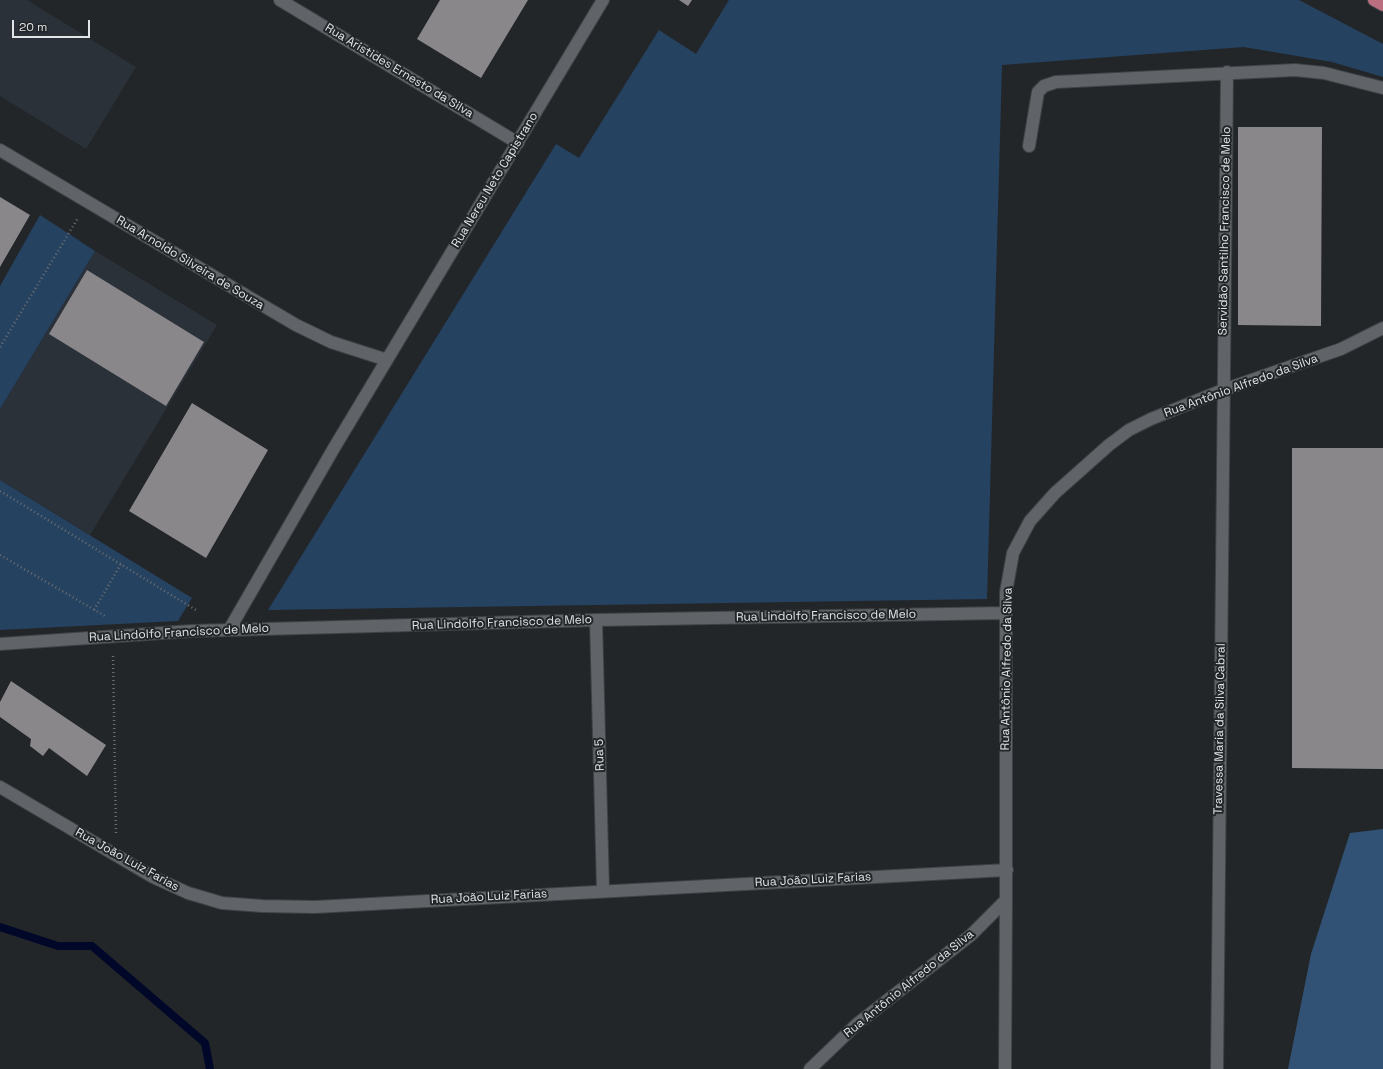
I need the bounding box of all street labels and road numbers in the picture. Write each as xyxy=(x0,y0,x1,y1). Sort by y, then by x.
street label: Rua Aristides Ernesto da Silva xyxy=(322,21,476,121)
street label: Rua Nereu Neto Capistrano xyxy=(449,110,541,250)
street label: Servidão Santilho Francisco de Melo xyxy=(1216,126,1234,336)
street label: Rua Arnoldo Silveira de Souza xyxy=(113,213,267,313)
street label: Rua Antônio Alfredo da Silva xyxy=(1162,351,1320,421)
street label: Rua Antônio Alfredo da Silva xyxy=(998,588,1016,750)
street label: Rua Lindolfo Francisco de Melo xyxy=(736,607,916,625)
street label: Rua Lindolfo Francisco de Melo xyxy=(412,613,592,633)
street label: Rua Lindolfo Francisco de Melo xyxy=(89,621,269,645)
street label: Travessa Maria da Silva Cabral xyxy=(1211,643,1229,815)
street label: Rua 5 xyxy=(592,739,608,771)
street label: Rua João Luiz Farias xyxy=(73,825,181,895)
street label: Rua João Luiz Farias xyxy=(754,870,872,890)
street label: Rua João Luiz Farias xyxy=(430,887,548,907)
street label: Rua Antônio Alfredo da Silva xyxy=(841,927,977,1041)

